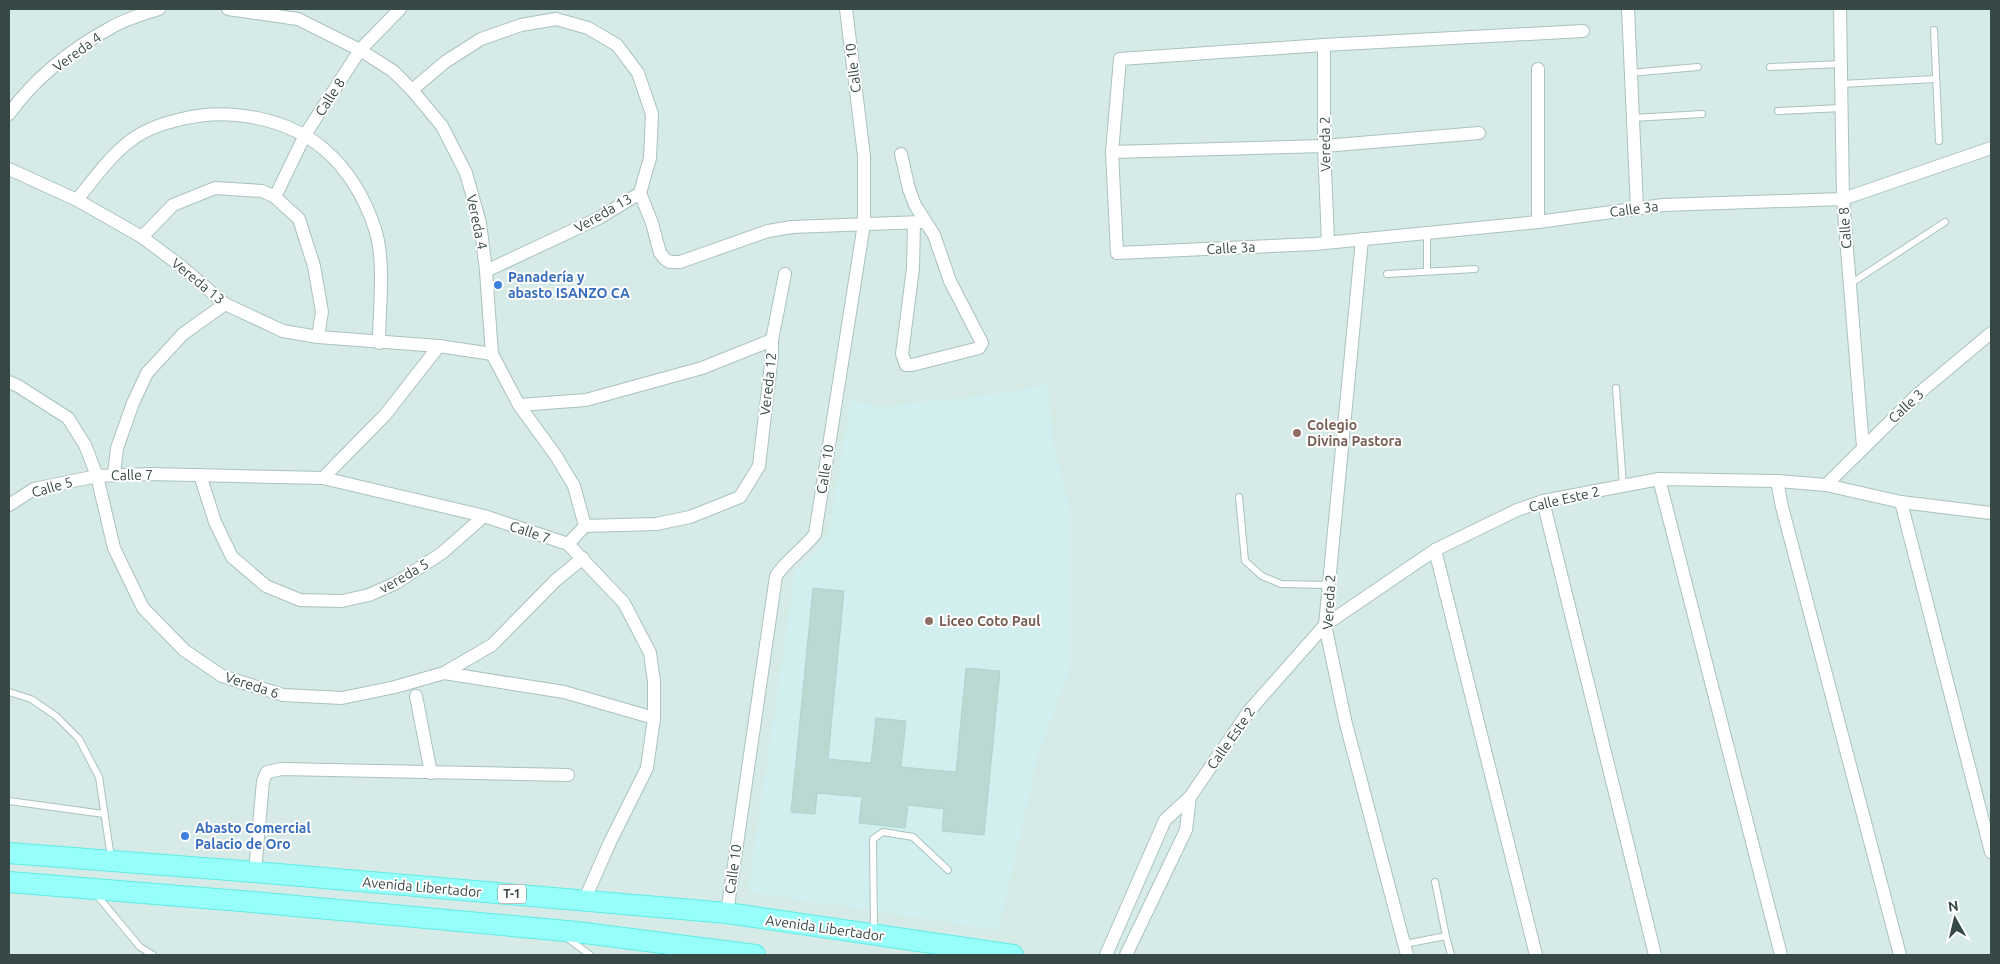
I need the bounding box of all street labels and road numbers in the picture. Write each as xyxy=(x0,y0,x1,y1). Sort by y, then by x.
street label: Vereda 4 xyxy=(50,29,104,75)
street label: Calle 10 xyxy=(842,42,864,94)
street label: Calle 8 xyxy=(312,75,348,119)
street label: Vereda 2 xyxy=(1317,116,1333,172)
street label: Vereda 13 xyxy=(571,190,635,236)
street label: Vereda 4 xyxy=(463,193,491,251)
street label: Calle 3a xyxy=(1609,198,1659,220)
street label: Calle 8 xyxy=(1836,206,1854,249)
street label: Calle 3a xyxy=(1206,239,1256,257)
street label: Vereda 13 xyxy=(168,255,228,307)
street label: Vereda 12 xyxy=(757,352,779,416)
street label: Calle 3 xyxy=(1885,386,1927,426)
street label: Calle 10 xyxy=(813,443,837,495)
street label: Calle 7 xyxy=(111,467,153,483)
street label: Calle 5 xyxy=(30,474,74,500)
street label: Calle Este 2 xyxy=(1527,483,1601,515)
street label: Calle 7 xyxy=(508,518,552,546)
street label: vereda 5 xyxy=(377,556,431,596)
street label: Vereda 2 xyxy=(1320,574,1338,630)
street label: Vereda 6 xyxy=(223,669,281,701)
street label: Calle Este 2 xyxy=(1204,704,1258,772)
street label: Calle 10 xyxy=(722,843,744,895)
street label: Avenida Libertador xyxy=(362,874,483,900)
road number: T-1 xyxy=(498,884,526,904)
street label: Avenida Libertador xyxy=(765,912,886,944)

